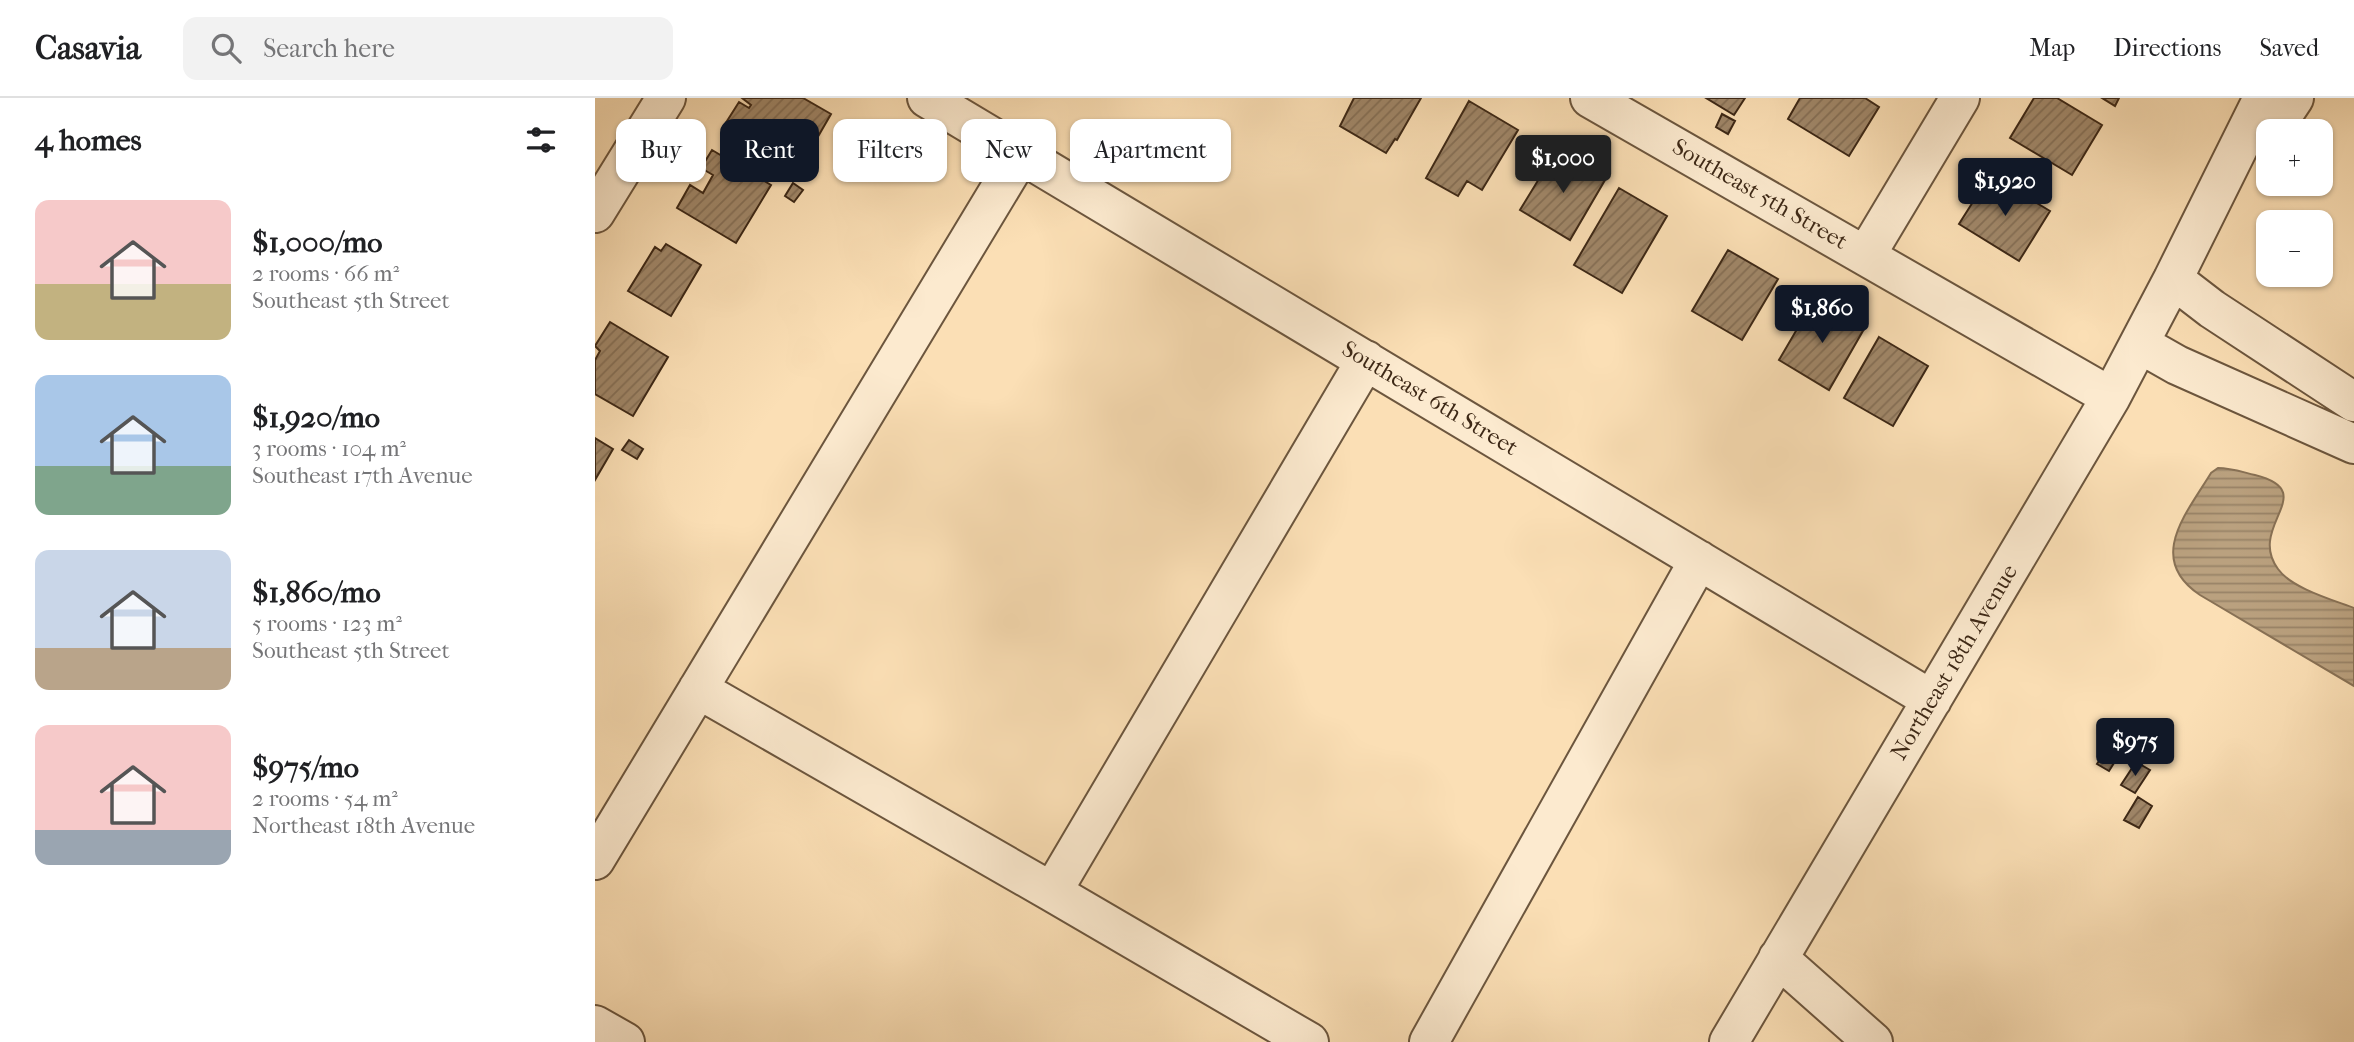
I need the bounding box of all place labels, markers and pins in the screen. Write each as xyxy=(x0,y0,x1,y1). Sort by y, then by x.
pin: $1,000 xyxy=(1506,136,1620,195)
pin: $1,920 xyxy=(1948,158,2062,218)
pin: $1,860 xyxy=(1765,286,1879,345)
pin: $975 xyxy=(2094,718,2176,778)

